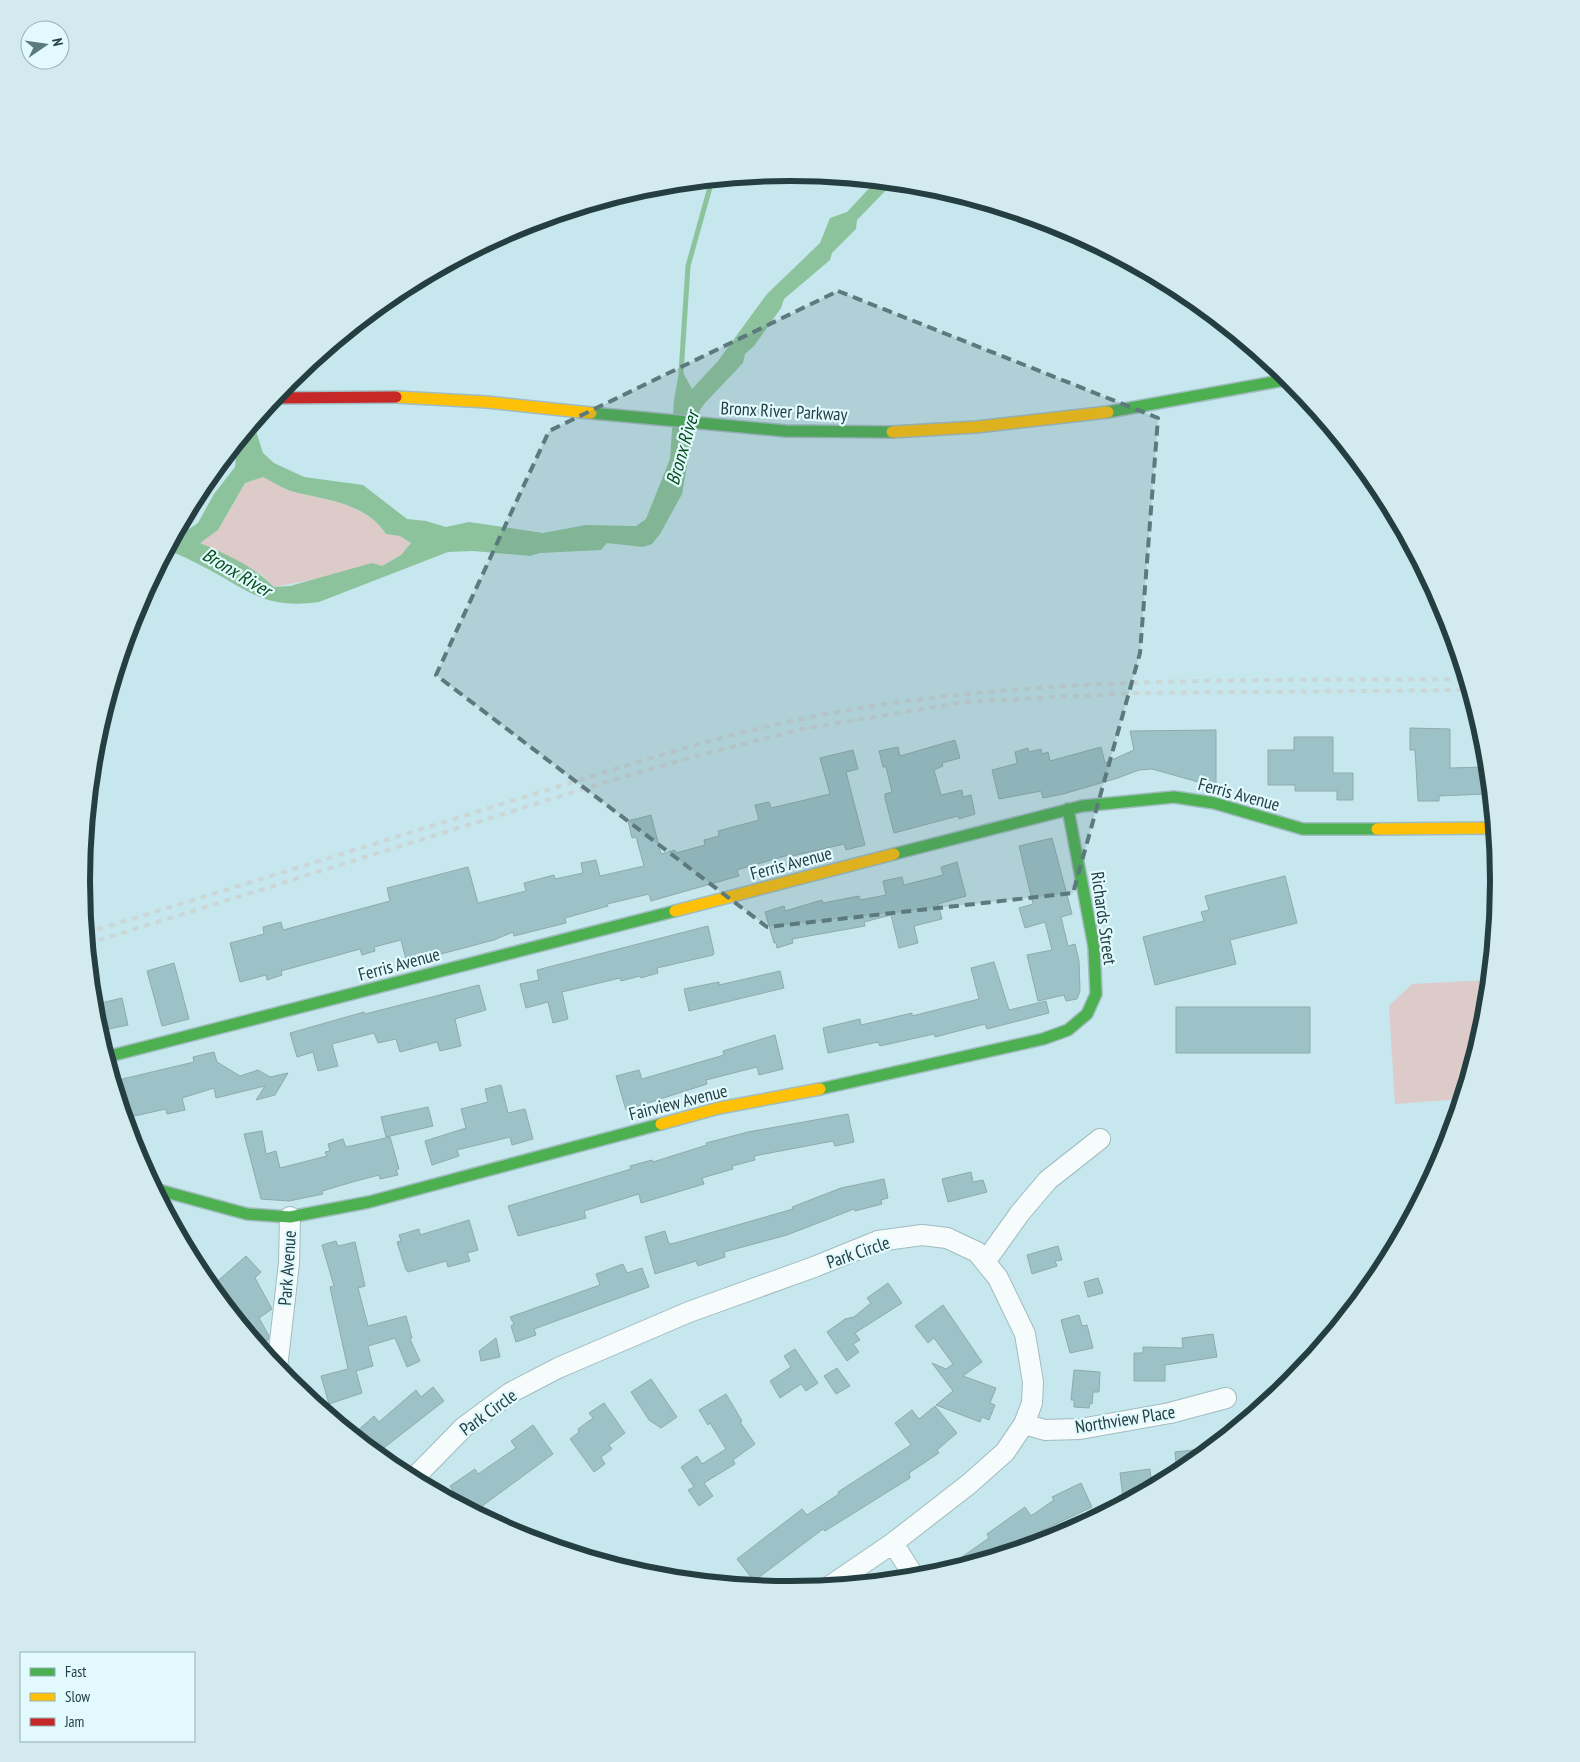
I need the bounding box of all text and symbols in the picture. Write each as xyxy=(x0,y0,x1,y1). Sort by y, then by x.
north arrow xyxy=(20,20,70,70)
text: N xyxy=(48,36,67,48)
street label: Bronx River Parkway xyxy=(720,396,848,426)
water label: Bronx River xyxy=(660,406,705,488)
water label: Bronx River xyxy=(198,542,278,603)
street label: Ferris Avenue xyxy=(1196,772,1282,816)
street label: Ferris Avenue xyxy=(748,841,834,885)
street label: Richards Street xyxy=(1086,870,1122,966)
street label: Ferris Avenue xyxy=(356,942,442,986)
street label: Fairview Avenue xyxy=(626,1079,730,1125)
street label: Park Avenue xyxy=(273,1230,301,1306)
street label: Park Circle xyxy=(823,1231,893,1273)
street label: Park Circle xyxy=(455,1384,521,1440)
street label: Northview Place xyxy=(1073,1400,1177,1438)
legend xyxy=(20,1652,195,1742)
text: Fast xyxy=(65,1662,86,1681)
text: Slow xyxy=(65,1687,90,1706)
text: Jam xyxy=(64,1712,84,1731)

